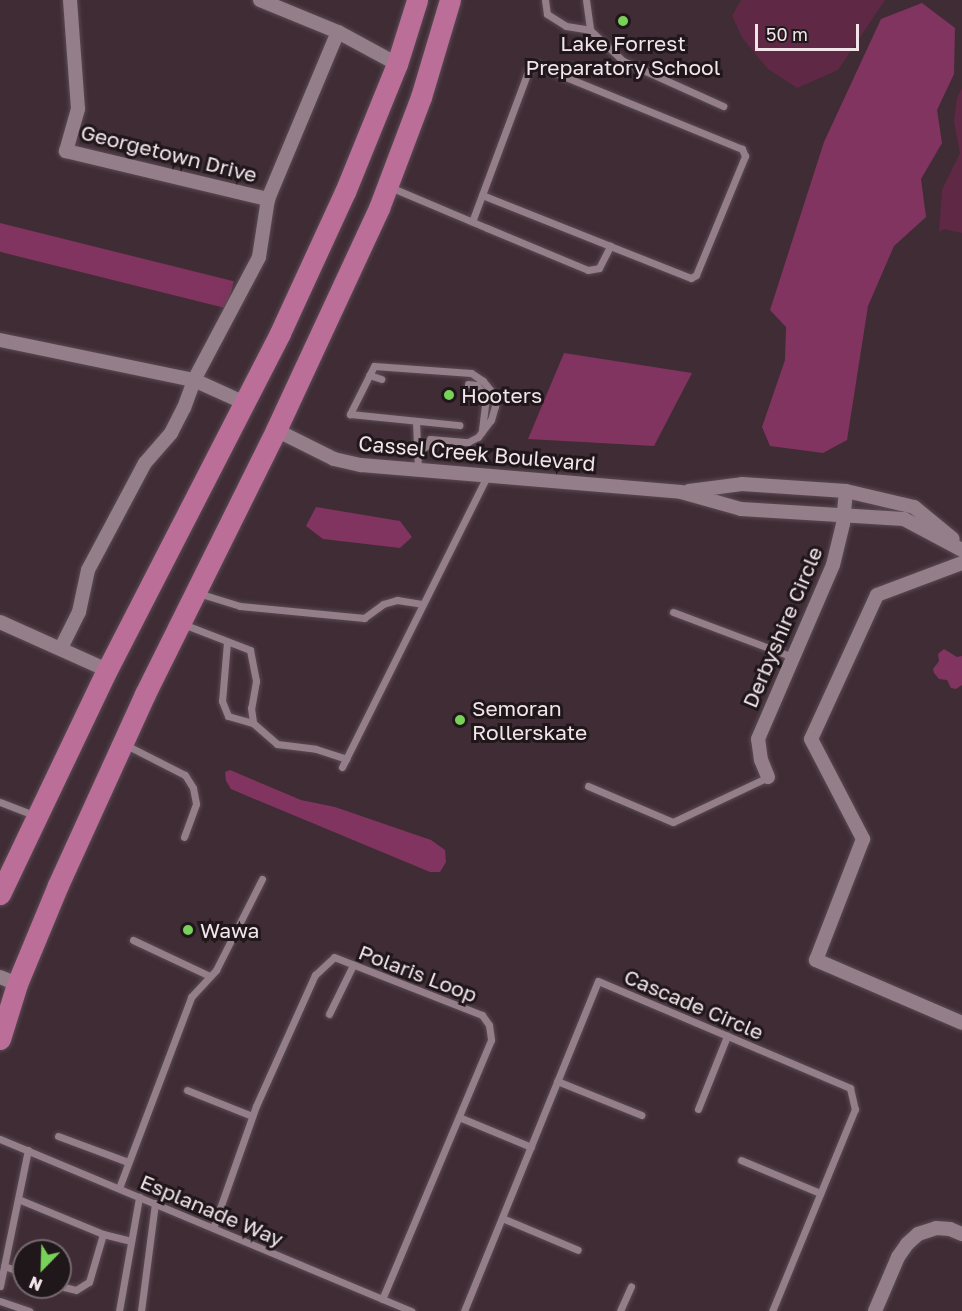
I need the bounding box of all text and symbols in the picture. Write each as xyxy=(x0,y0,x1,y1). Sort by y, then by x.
scale bar xyxy=(758,12,862,50)
marker: Lake Forrest Preparatory School xyxy=(616,14,630,28)
text: 50 m xyxy=(766,23,808,45)
place label: Lake Forrest Preparatory School xyxy=(526,30,720,80)
street label: Georgetown Drive xyxy=(78,119,260,187)
place label: Hooters xyxy=(461,382,542,408)
marker: Hooters xyxy=(442,388,456,402)
street label: Cassel Creek Boulevard xyxy=(357,430,597,476)
street label: Derbyshire Circle xyxy=(737,543,827,711)
place label: Semoran Rollerskate xyxy=(472,695,587,745)
marker: Semoran Rollerskate xyxy=(453,713,467,727)
place label: Wawa xyxy=(200,917,259,943)
marker: Wawa xyxy=(181,923,195,937)
street label: Polaris Loop xyxy=(355,939,481,1007)
street label: Cascade Circle xyxy=(621,963,767,1045)
street label: Esplanade Way xyxy=(137,1168,287,1252)
north arrow xyxy=(12,1239,72,1299)
text: N xyxy=(26,1272,45,1295)

